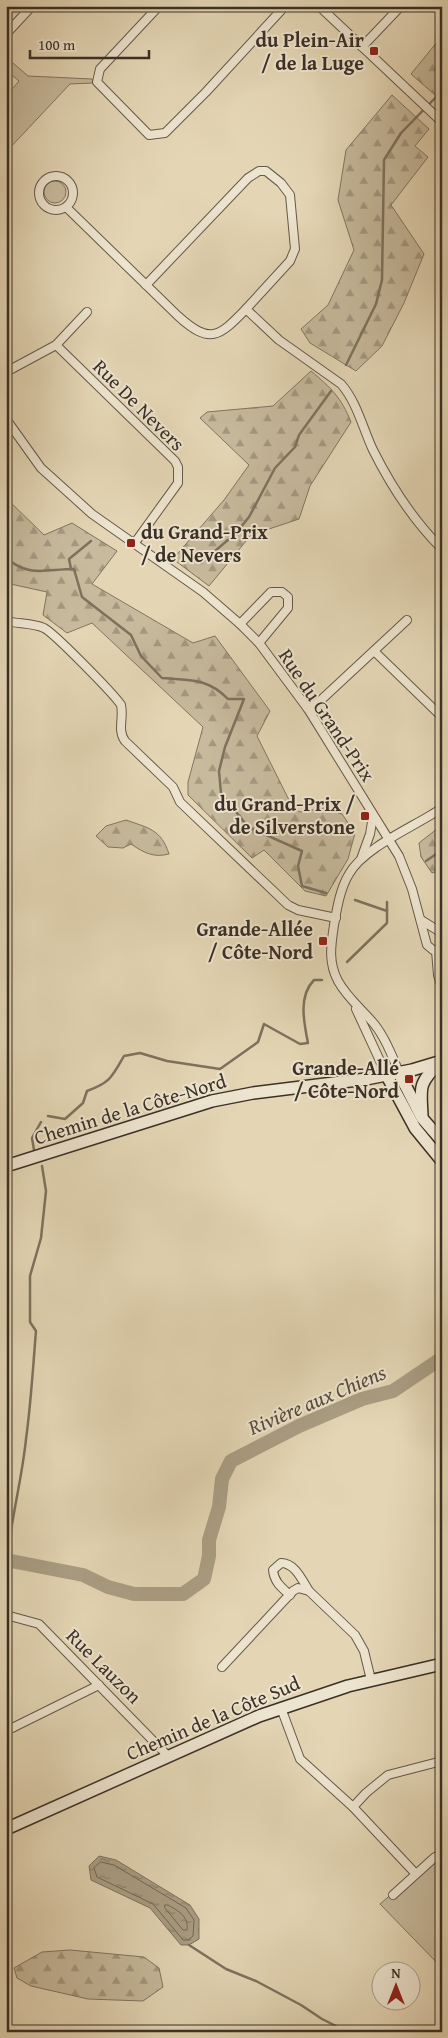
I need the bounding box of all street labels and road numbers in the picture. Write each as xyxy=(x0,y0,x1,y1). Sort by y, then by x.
street label: Rue De Nevers xyxy=(87,352,192,457)
street label: Rue du Grand-Prix xyxy=(272,642,383,788)
street label: Chemin de la Côte-Nord xyxy=(30,1065,230,1152)
street label: Rue Lauzon xyxy=(60,1621,149,1710)
street label: Chemin de la Côte Sud xyxy=(121,1668,304,1767)

